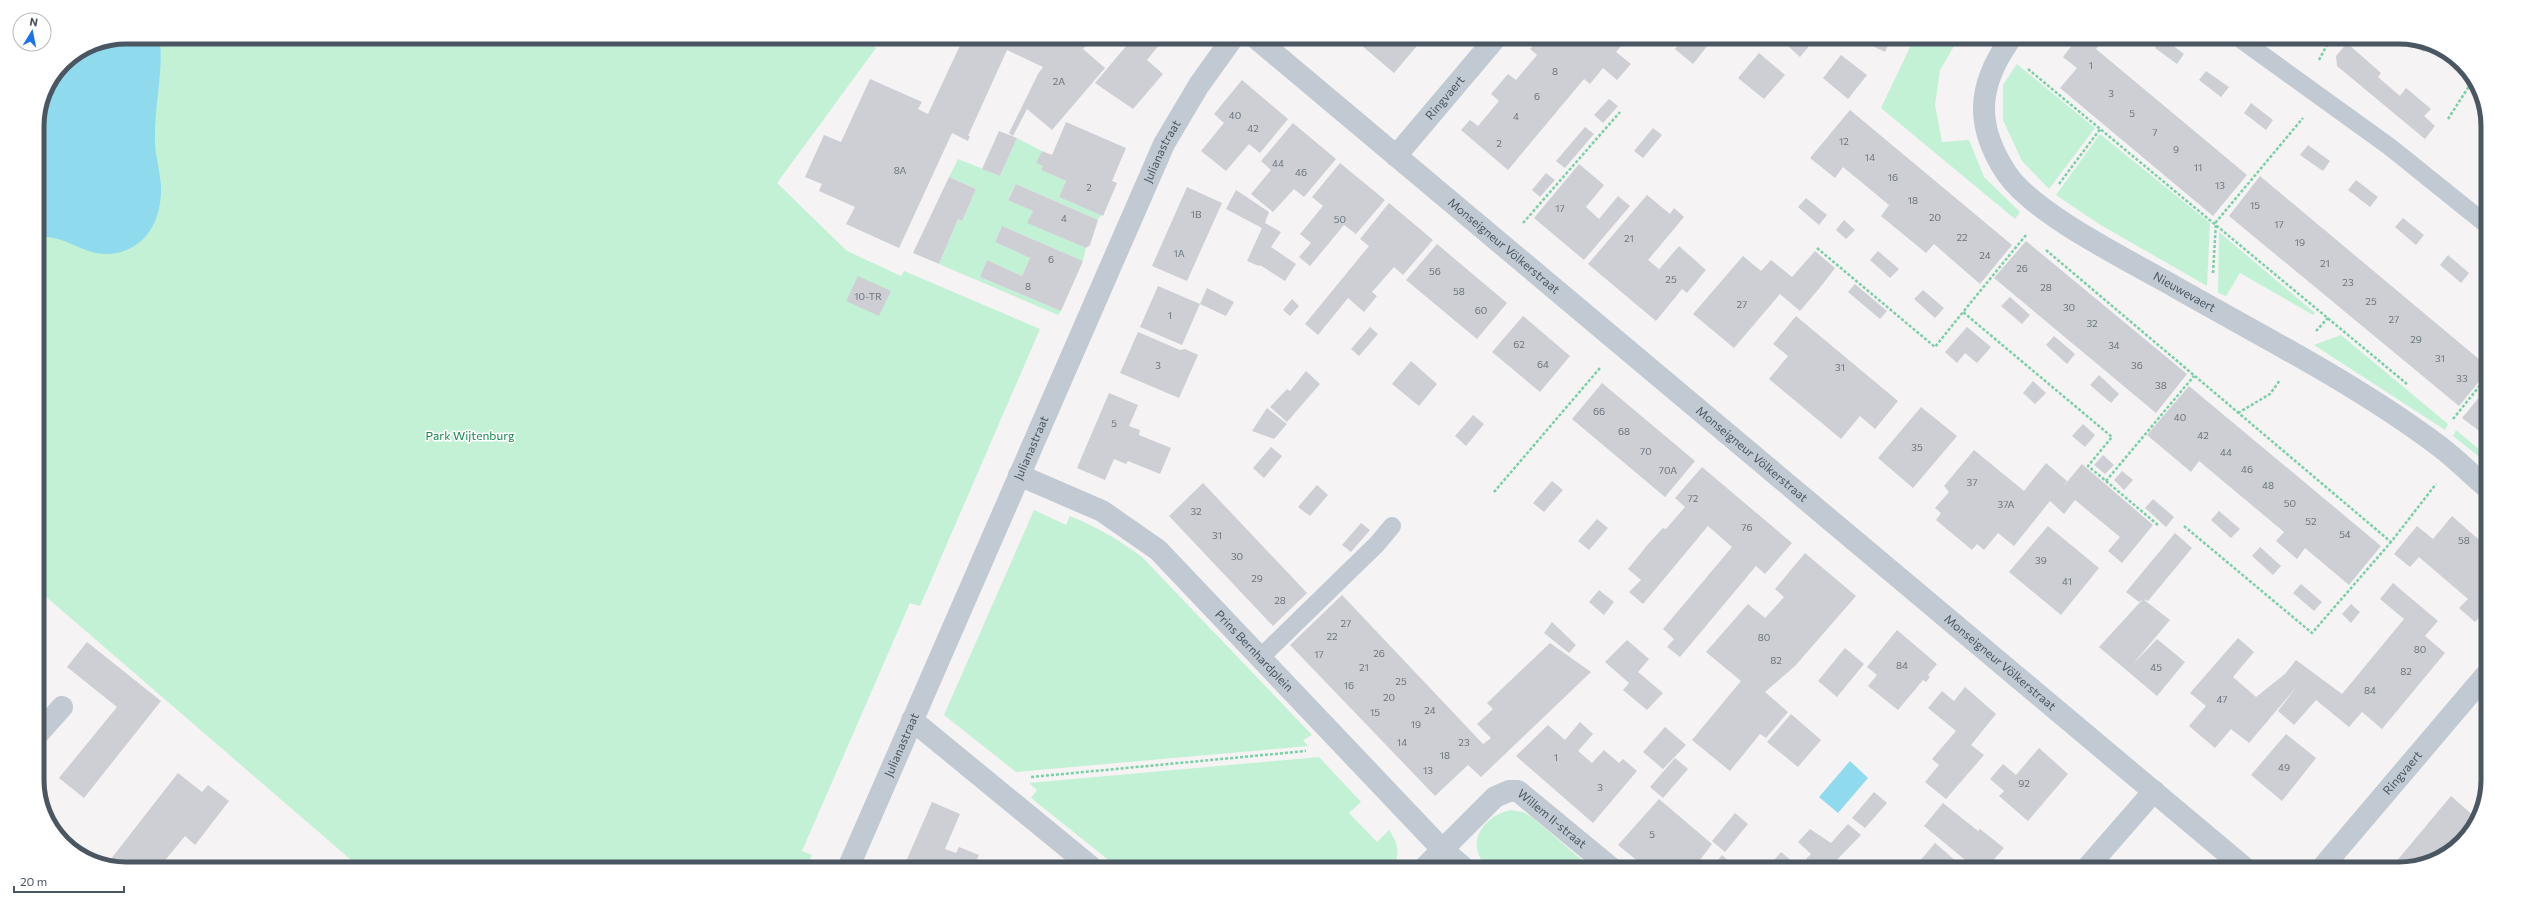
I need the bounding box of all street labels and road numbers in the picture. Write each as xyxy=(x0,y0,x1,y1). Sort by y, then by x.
street label: Ringvaert xyxy=(1422,73,1467,122)
street label: Julianastraat xyxy=(1140,117,1183,185)
street label: Monseigneur Völkerstraat xyxy=(1446,194,1563,296)
street label: Nieuwevaert xyxy=(2151,268,2218,314)
street label: Monseigneur Völkerstraat xyxy=(1694,403,1811,504)
street label: Julianastraat xyxy=(1010,413,1051,482)
street label: Prins Bernhardplein xyxy=(1213,607,1297,694)
street label: Monseigneur Völkerstraat xyxy=(1942,611,2059,713)
street label: Julianastraat xyxy=(881,710,921,779)
street label: Ringvaert xyxy=(2379,748,2424,797)
street label: Willem II-straat xyxy=(1515,786,1590,851)

